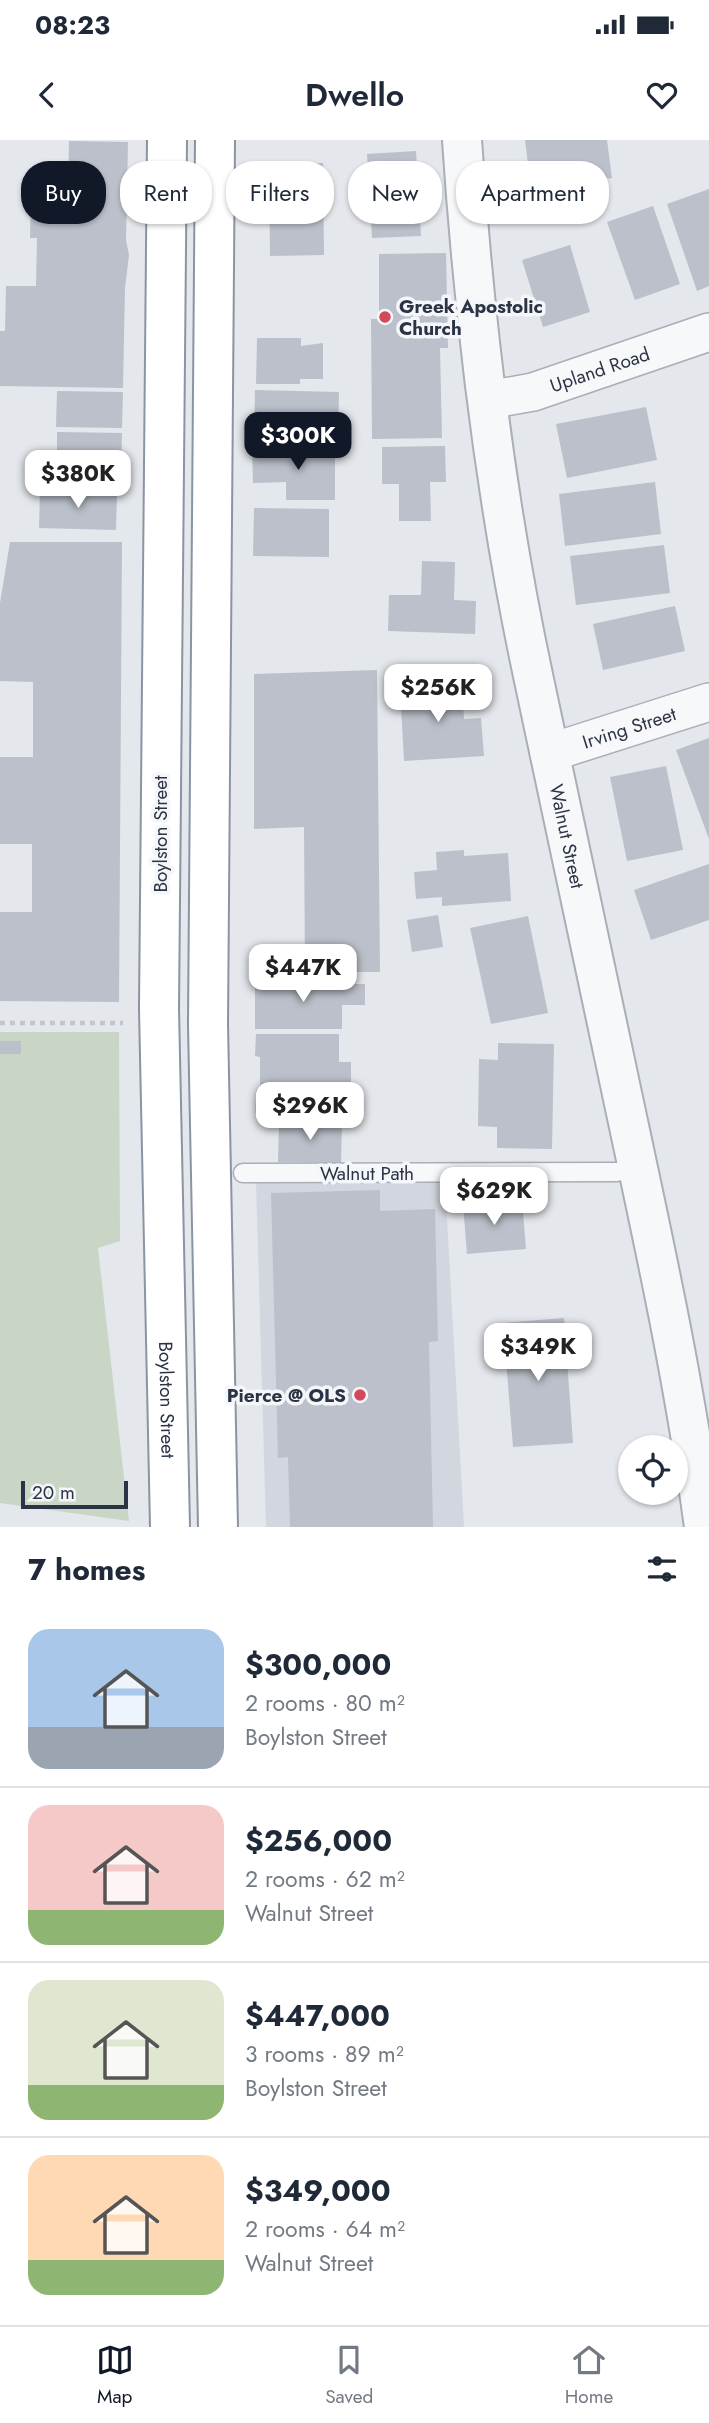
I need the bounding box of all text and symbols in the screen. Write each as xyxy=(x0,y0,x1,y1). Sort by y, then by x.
text: 08:23 xyxy=(35,6,110,44)
text: Dwello xyxy=(305,72,404,118)
icon: back xyxy=(28,76,66,114)
icon: heart xyxy=(643,76,681,114)
chip: Buy xyxy=(21,161,106,224)
chip: Rent xyxy=(120,161,212,224)
chip: Filters xyxy=(226,161,334,224)
chip: New xyxy=(348,161,442,224)
chip: Apartment xyxy=(456,161,609,224)
place label: Greek Apostolic Church xyxy=(399,293,543,342)
marker: Greek Apostolic Church xyxy=(377,309,393,325)
street label: Upland Road xyxy=(546,340,653,399)
pin: $300K xyxy=(249,412,347,472)
text: $300K xyxy=(260,418,336,452)
pin: $380K xyxy=(29,450,127,510)
text: $380K xyxy=(41,456,115,490)
pin: $256K xyxy=(389,664,487,724)
text: $256K xyxy=(400,670,476,704)
street label: Irving Street xyxy=(579,700,680,756)
street label: Boylston Street xyxy=(147,775,174,893)
street label: Walnut Street xyxy=(543,782,591,891)
pin: $447K xyxy=(254,944,352,1004)
text: $447K xyxy=(265,950,341,984)
pin: $296K xyxy=(261,1082,359,1142)
text: $296K xyxy=(272,1088,348,1122)
street label: Walnut Path xyxy=(320,1160,414,1187)
pin: $629K xyxy=(445,1168,543,1227)
text: $629K xyxy=(456,1173,532,1207)
pin: $349K xyxy=(489,1324,587,1383)
text: $349K xyxy=(500,1329,576,1363)
street label: Boylston Street xyxy=(152,1341,182,1459)
place label: Pierce @ OLS xyxy=(227,1382,346,1409)
marker: Pierce @ OLS xyxy=(352,1387,368,1403)
map controls xyxy=(618,1435,688,1505)
button: locate xyxy=(618,1435,688,1505)
scale bar xyxy=(21,1478,128,1510)
text: 20 m xyxy=(32,1479,75,1506)
text: 7 homes xyxy=(28,1548,145,1591)
icon: filters xyxy=(643,1550,681,1588)
text: $300,000 xyxy=(245,1643,391,1686)
icon: home xyxy=(84,1657,168,1741)
text: 2 rooms · 80 m² xyxy=(245,1686,405,1720)
text: Boylston Street xyxy=(245,1720,387,1754)
text: $256,000 xyxy=(245,1819,392,1862)
icon: home xyxy=(84,1833,168,1917)
text: 2 rooms · 62 m² xyxy=(245,1862,405,1896)
text: Walnut Street xyxy=(245,1896,373,1930)
text: $447,000 xyxy=(245,1994,390,2037)
icon: home xyxy=(84,2008,168,2092)
text: 3 rooms · 89 m² xyxy=(245,2037,404,2071)
text: Boylston Street xyxy=(245,2071,387,2105)
text: $349,000 xyxy=(245,2169,391,2212)
icon: home xyxy=(84,2183,168,2267)
text: 2 rooms · 64 m² xyxy=(245,2212,405,2246)
text: Walnut Street xyxy=(245,2246,373,2280)
tab: Map xyxy=(96,2341,134,2410)
tab: Saved xyxy=(325,2341,373,2410)
tab: Home xyxy=(565,2341,613,2410)

